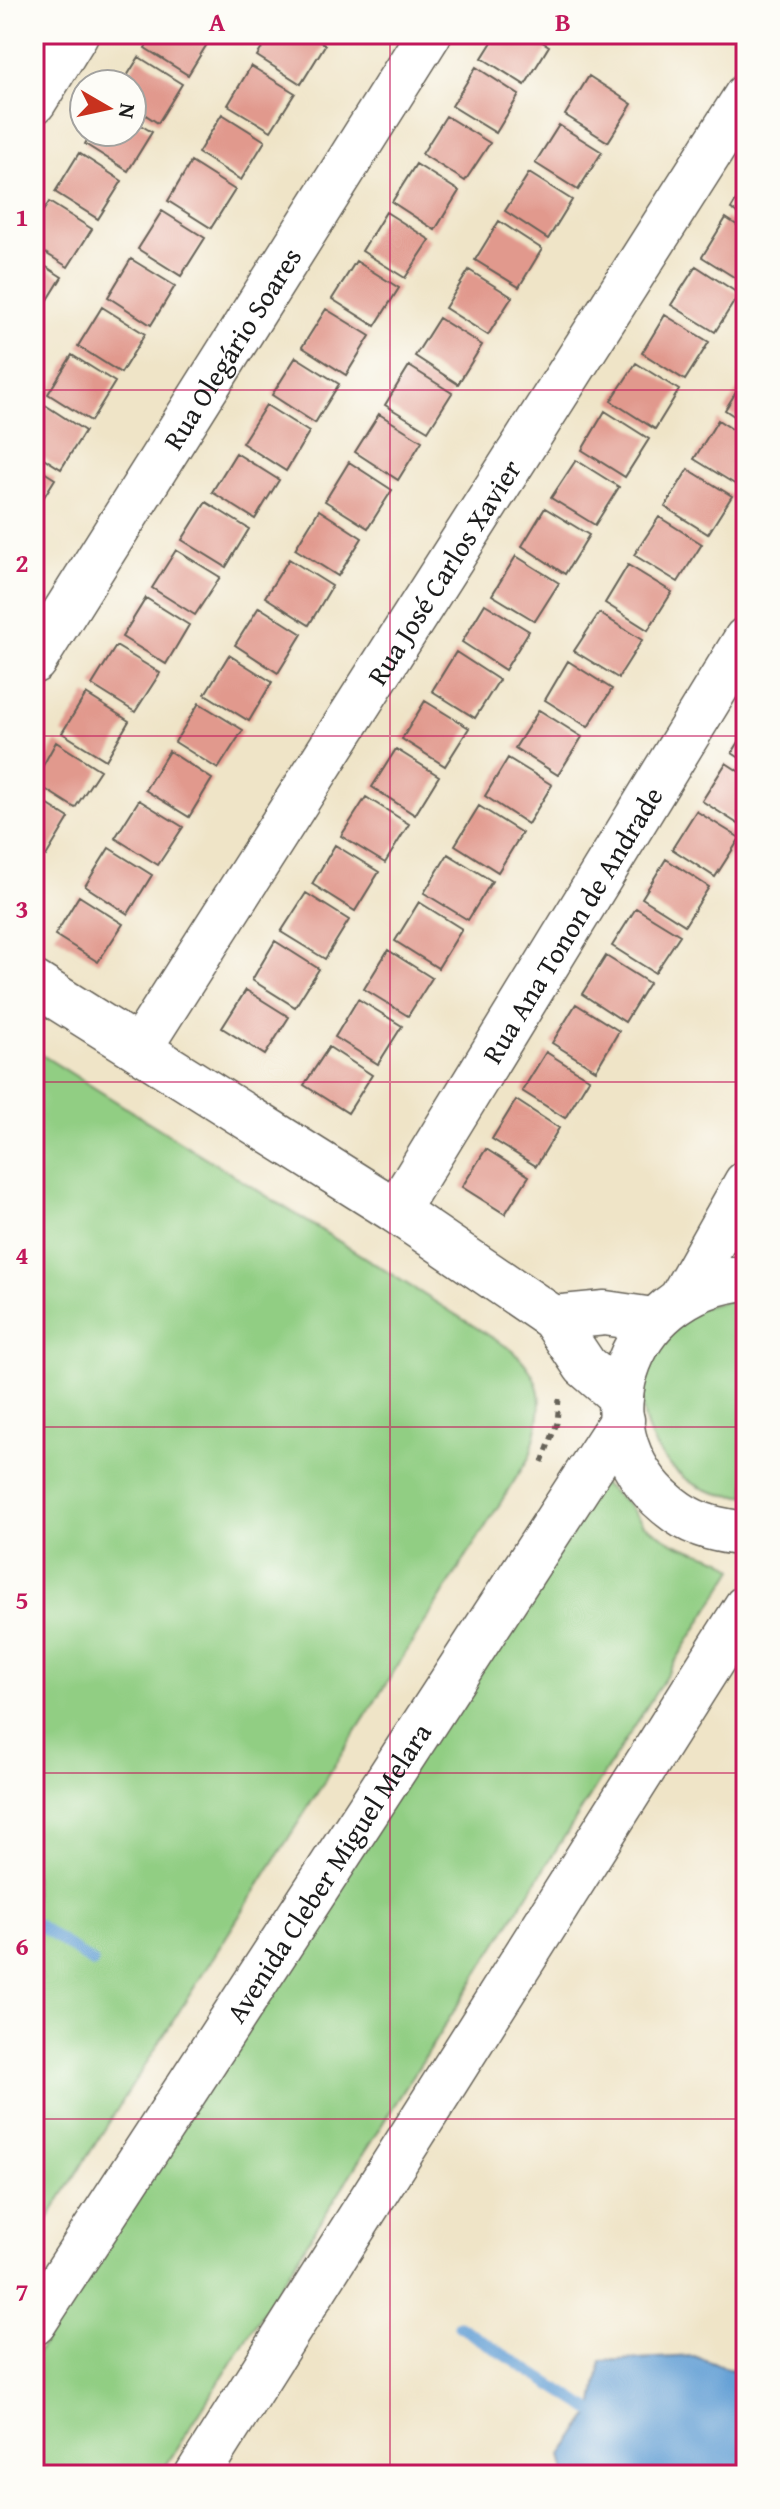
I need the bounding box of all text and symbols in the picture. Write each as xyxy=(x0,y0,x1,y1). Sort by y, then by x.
text: A xyxy=(209,2,226,41)
text: B xyxy=(555,2,571,41)
north arrow xyxy=(68,68,148,148)
text: N xyxy=(111,101,145,121)
text: 1 xyxy=(15,197,29,236)
street label: Rua Olegário Soares xyxy=(152,239,310,457)
street label: Rua José Carlos Xavier xyxy=(356,450,531,692)
text: 2 xyxy=(15,543,29,582)
street label: Rua Ana Tonon de Andrade xyxy=(471,778,672,1071)
text: 3 xyxy=(15,889,29,928)
text: 4 xyxy=(15,1235,29,1274)
text: 5 xyxy=(15,1580,29,1619)
street label: Avenida Cleber Miguel Melara xyxy=(215,1713,441,2030)
text: 6 xyxy=(15,1926,29,1965)
text: 7 xyxy=(15,2272,29,2311)

